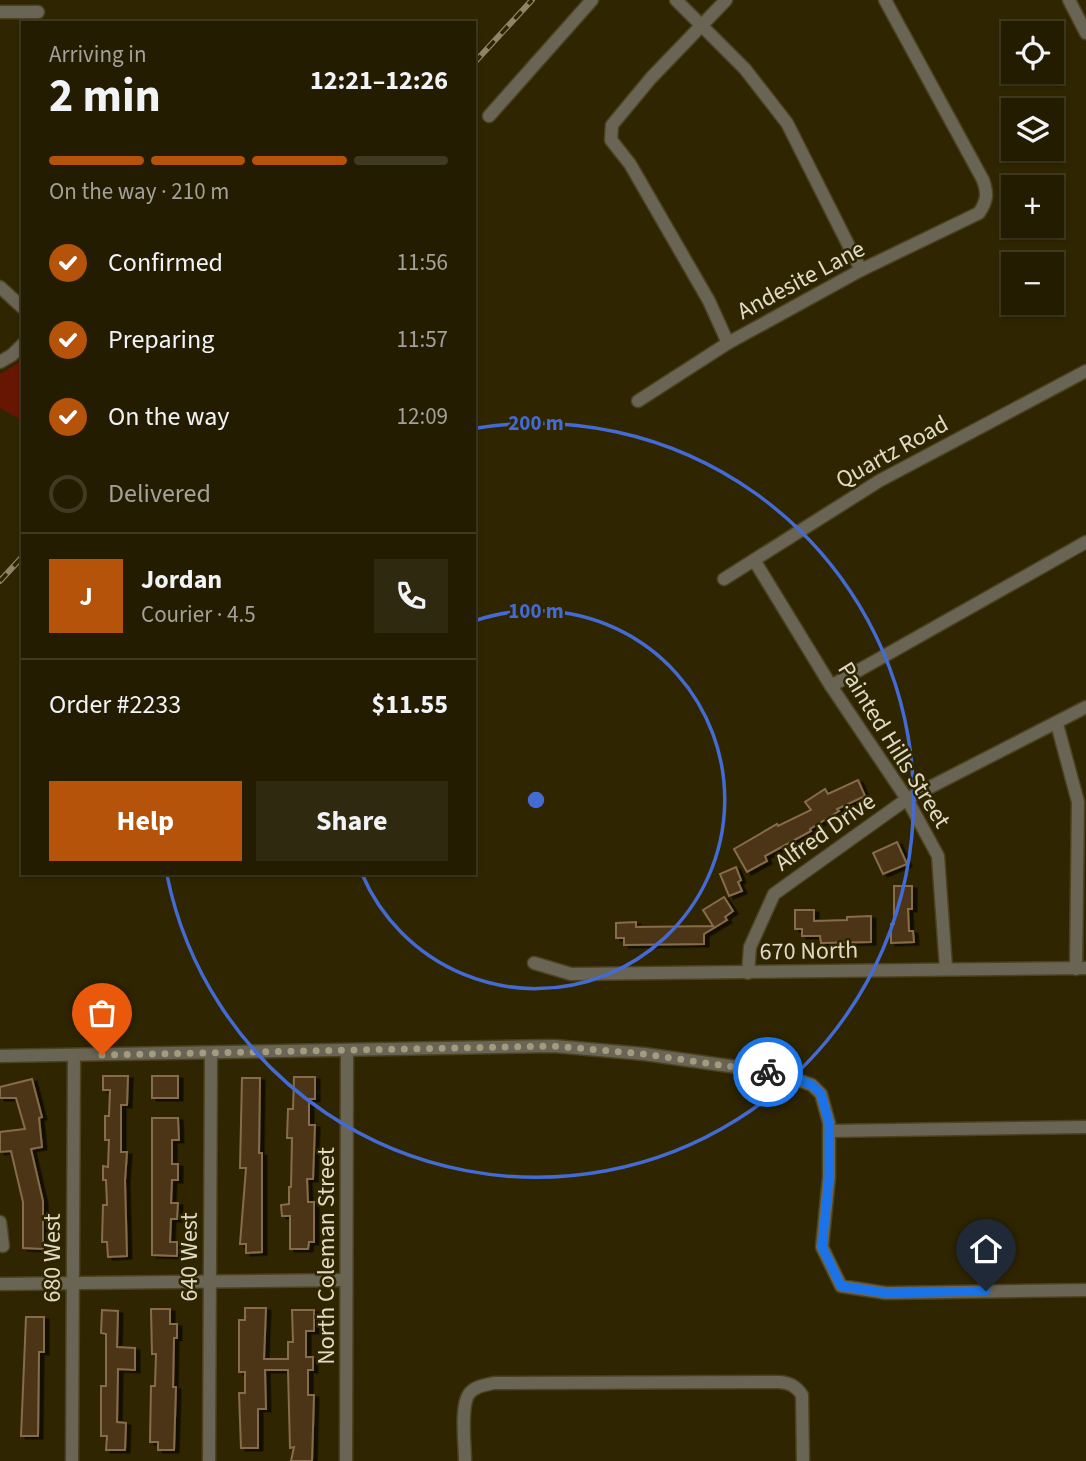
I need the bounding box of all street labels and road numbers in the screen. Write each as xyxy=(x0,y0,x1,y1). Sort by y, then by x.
street label: Andesite Lane xyxy=(731,232,871,328)
street label: Quartz Road xyxy=(829,407,955,497)
street label: Painted Hills Street xyxy=(829,655,959,835)
street label: Alfred Drive xyxy=(767,784,883,880)
street label: 670 North xyxy=(759,933,859,969)
street label: North Coleman Street xyxy=(309,1147,344,1365)
street label: 640 West xyxy=(172,1212,207,1302)
street label: 680 West xyxy=(35,1213,70,1303)

